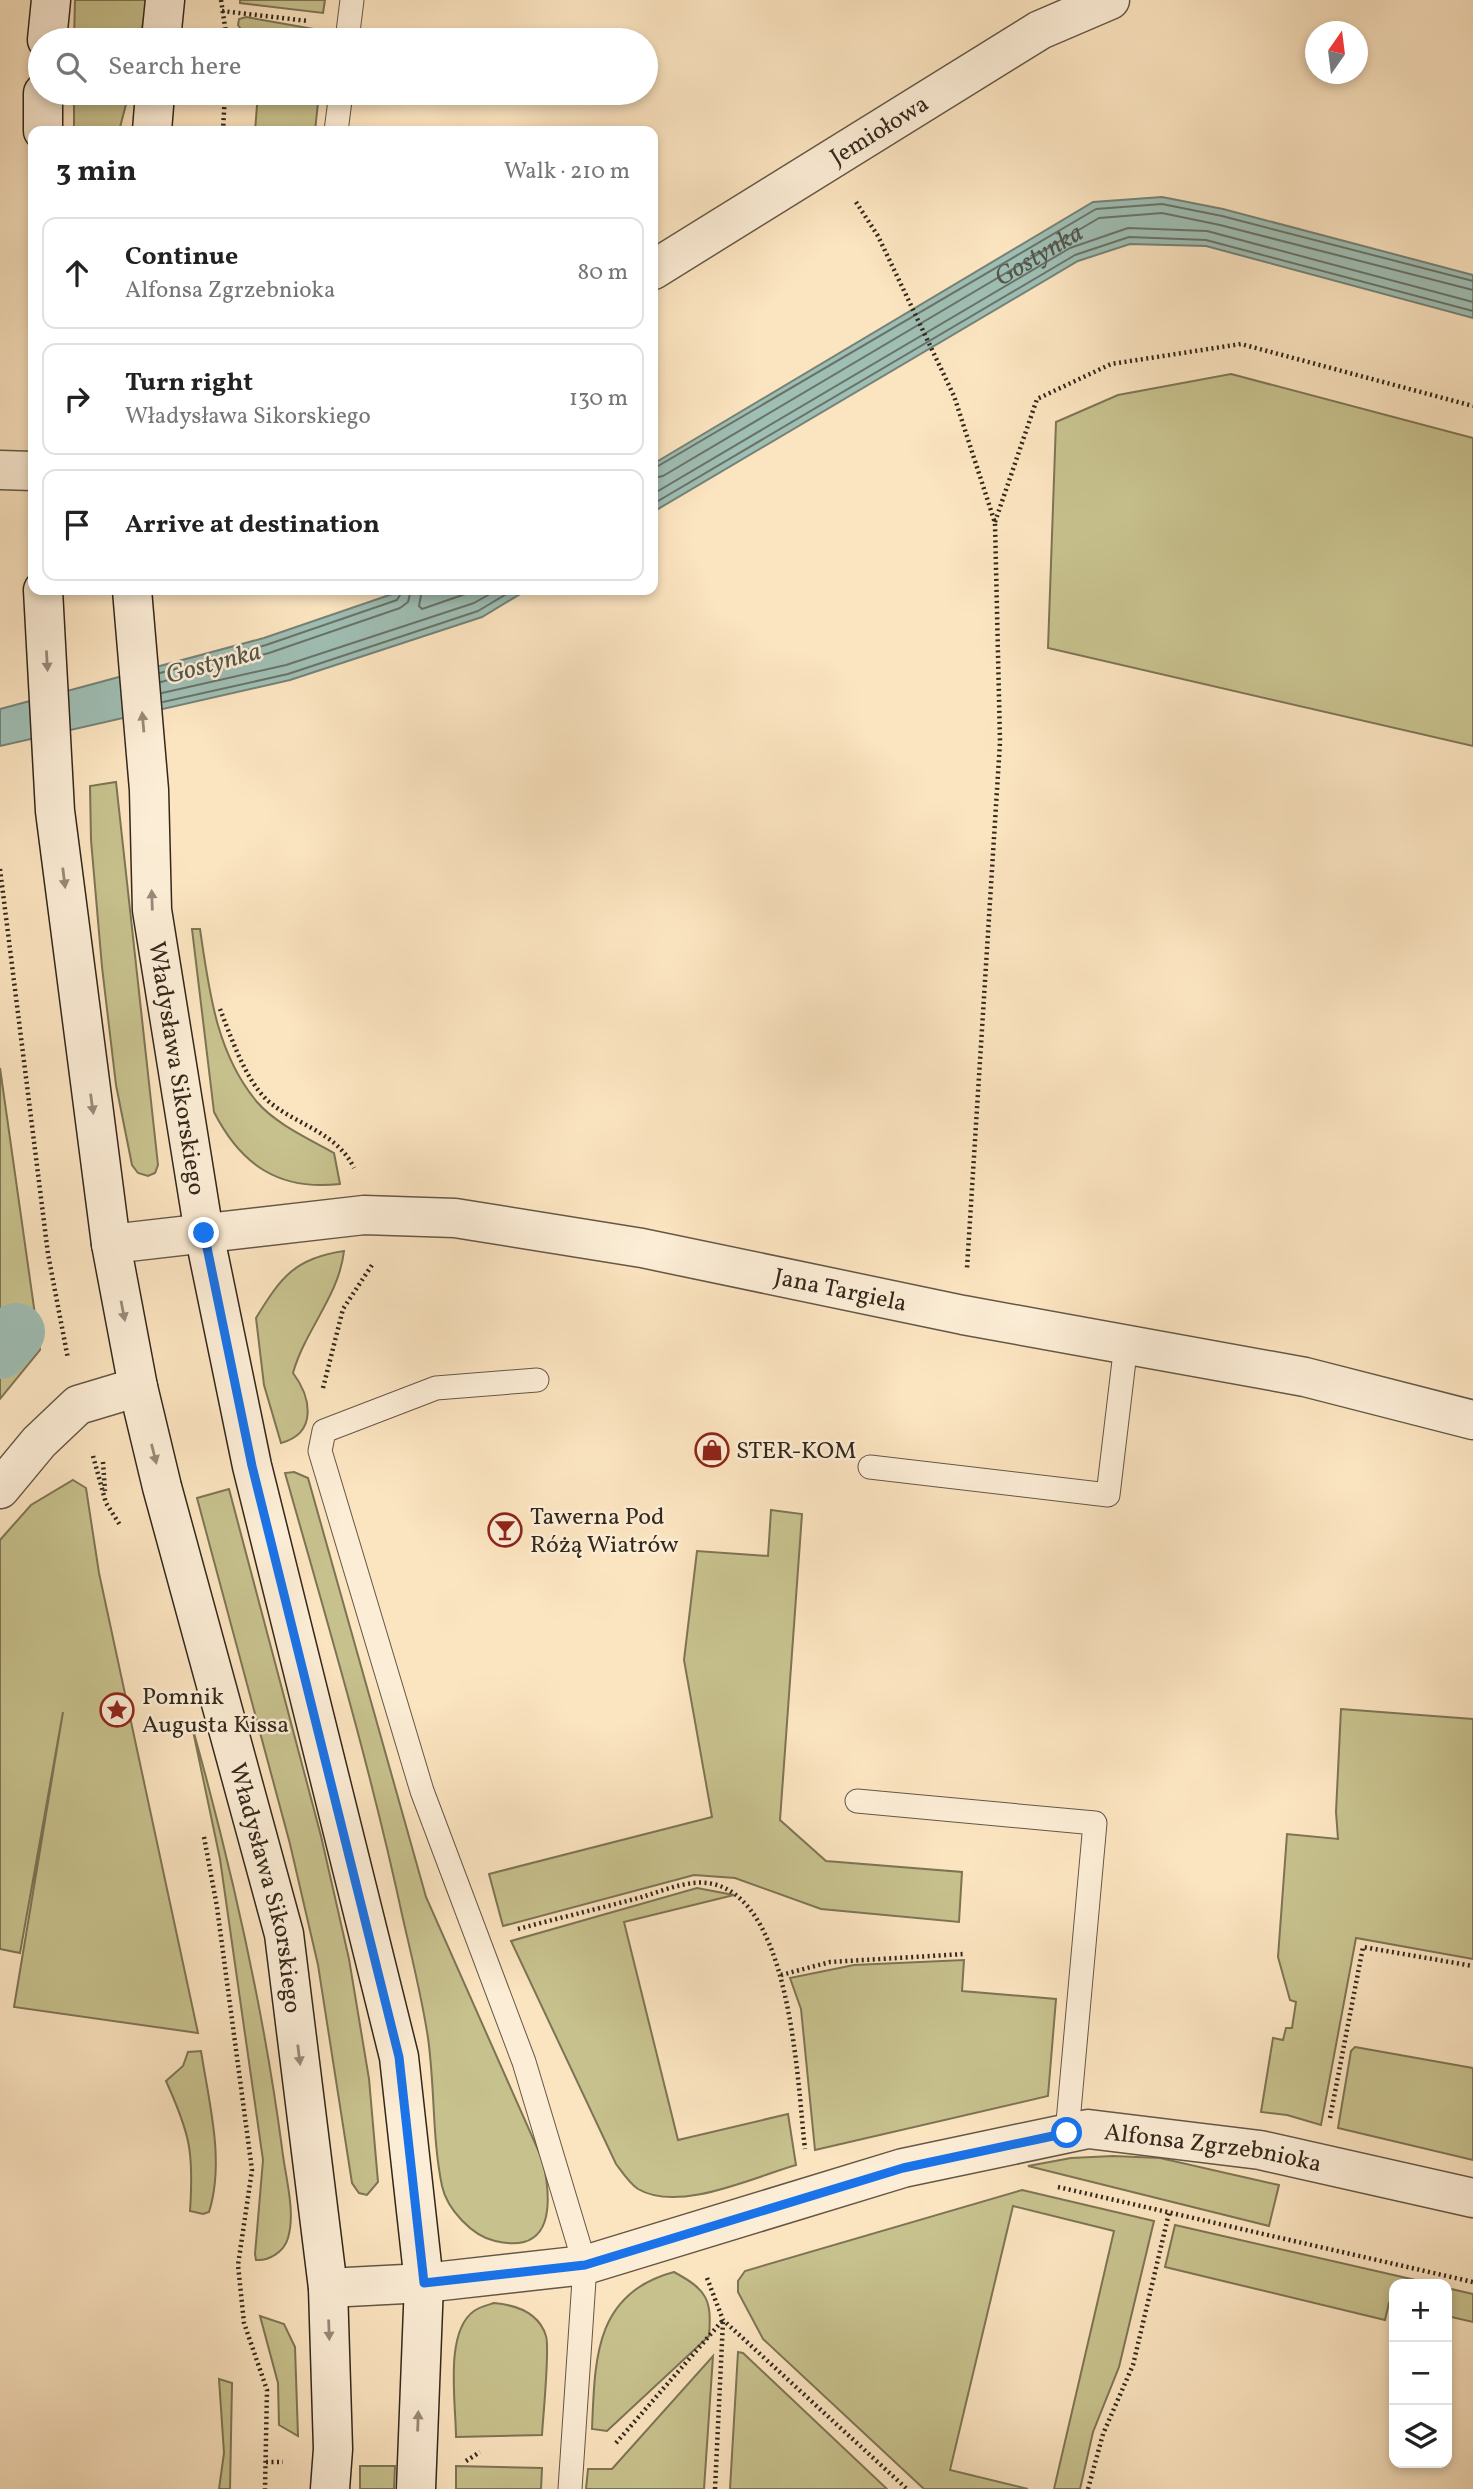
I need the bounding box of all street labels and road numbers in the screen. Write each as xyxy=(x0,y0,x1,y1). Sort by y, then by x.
street label: Jemiołowa xyxy=(824,88,936,175)
street label: Władysława Sikorskiego xyxy=(138,939,213,1198)
street label: Jana Targiela xyxy=(771,1261,910,1322)
street label: Władysława Sikorskiego xyxy=(219,1759,309,2015)
street label: Alfonsa Zgrzebnioka xyxy=(1102,2116,1325,2182)

